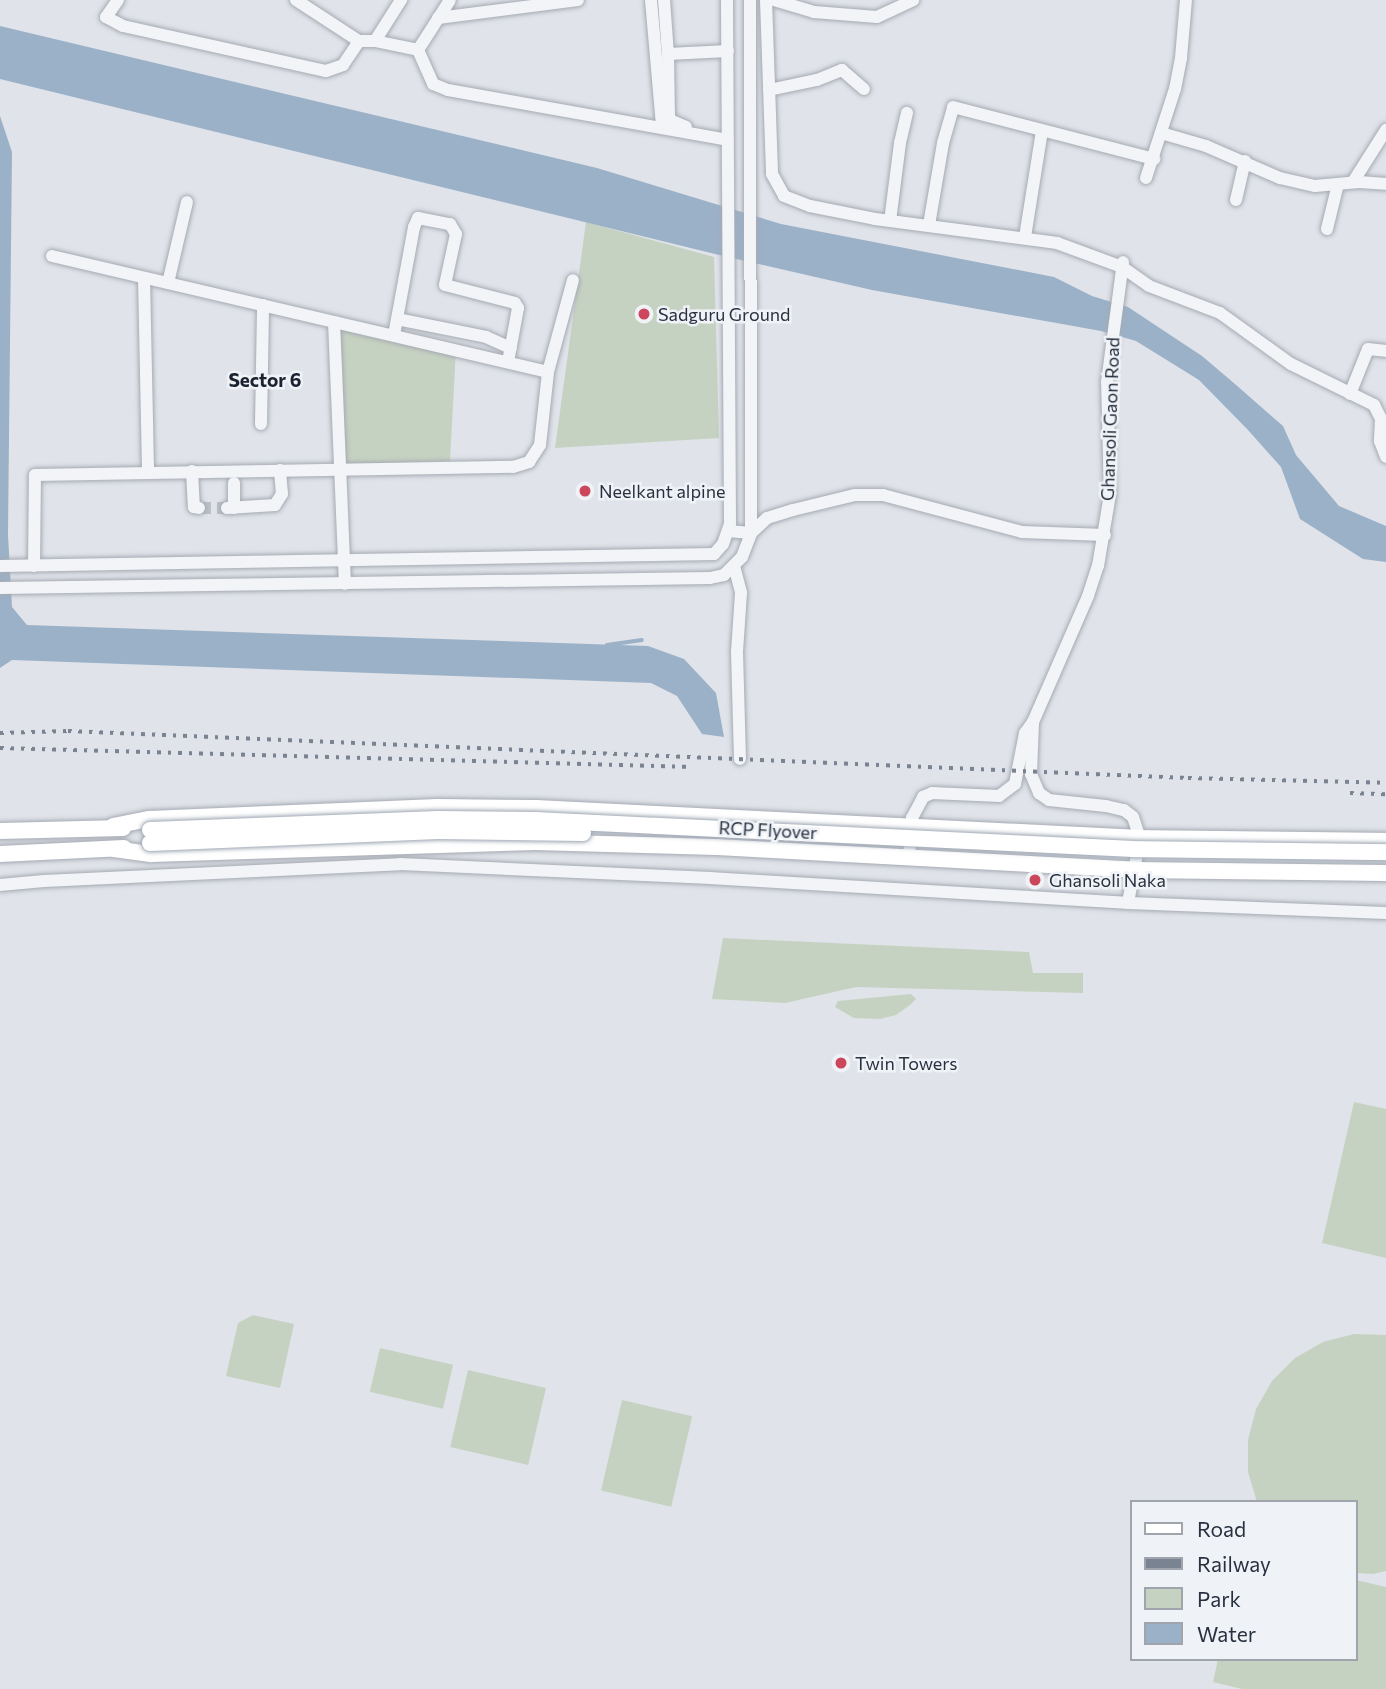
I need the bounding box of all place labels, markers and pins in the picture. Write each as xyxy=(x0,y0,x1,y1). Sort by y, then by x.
place label: Sadguru Ground xyxy=(658,303,790,325)
marker: Sadguru Ground xyxy=(636,306,652,322)
place label: Neelkant alpine xyxy=(599,480,726,502)
marker: Neelkant alpine xyxy=(577,483,593,499)
place label: Ghansoli Naka xyxy=(1049,869,1166,891)
marker: Ghansoli Naka xyxy=(1027,872,1043,888)
place label: Twin Towers xyxy=(855,1052,957,1074)
marker: Twin Towers xyxy=(833,1055,849,1071)

